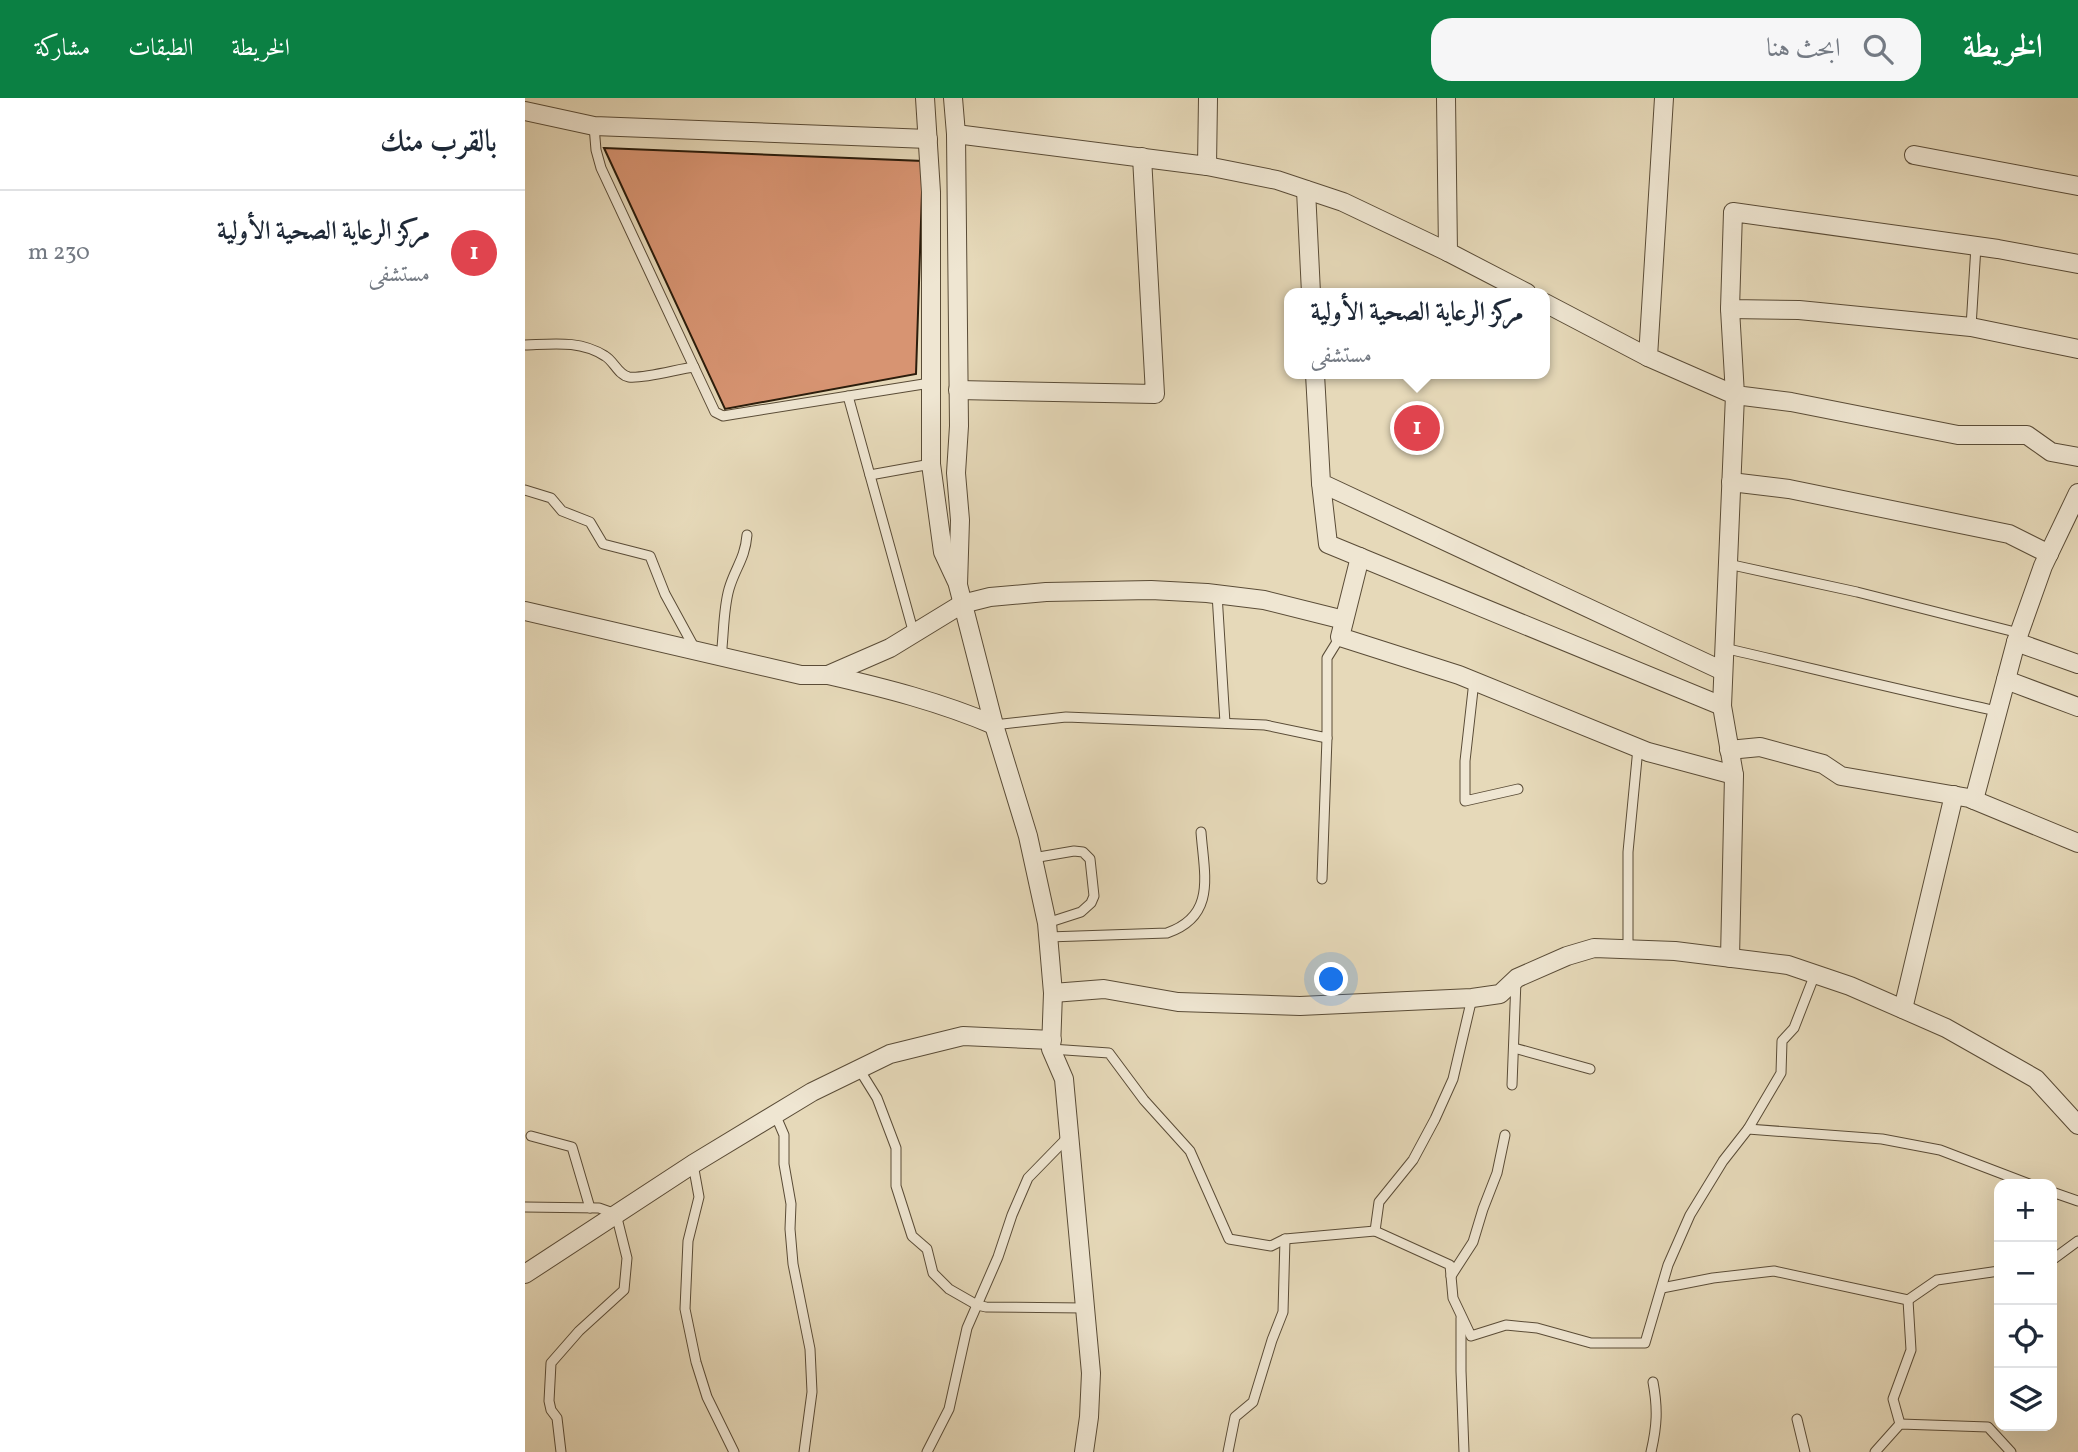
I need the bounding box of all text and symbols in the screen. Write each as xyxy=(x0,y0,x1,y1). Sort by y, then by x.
search box xyxy=(1431,18,1921,81)
text: الخريطة xyxy=(1963,26,2043,72)
icon: search xyxy=(1859,30,1897,68)
text: ابحث هنا xyxy=(1766,31,1841,67)
text: مشاركة xyxy=(35,32,90,66)
text: الطبقات xyxy=(128,32,194,66)
text: الخريطة xyxy=(232,32,290,66)
text: بالقرب منك xyxy=(380,122,497,164)
text: مركز الرعاية الصحية الأولية xyxy=(217,214,430,250)
text: 230 m xyxy=(28,237,90,269)
text: 1 xyxy=(469,237,479,269)
text: مستشفى xyxy=(369,259,430,291)
popup xyxy=(1284,288,1550,379)
text: مركز الرعاية الصحية الأولية xyxy=(1311,295,1523,331)
text: مستشفى xyxy=(1311,340,1372,372)
pin: 1 xyxy=(1394,402,1440,454)
your location xyxy=(1314,962,1348,996)
map controls xyxy=(1994,1179,2057,1431)
button: + xyxy=(1994,1179,2057,1242)
button: − xyxy=(1994,1242,2057,1305)
button: locate xyxy=(1994,1305,2057,1368)
button: layers xyxy=(1994,1368,2057,1431)

